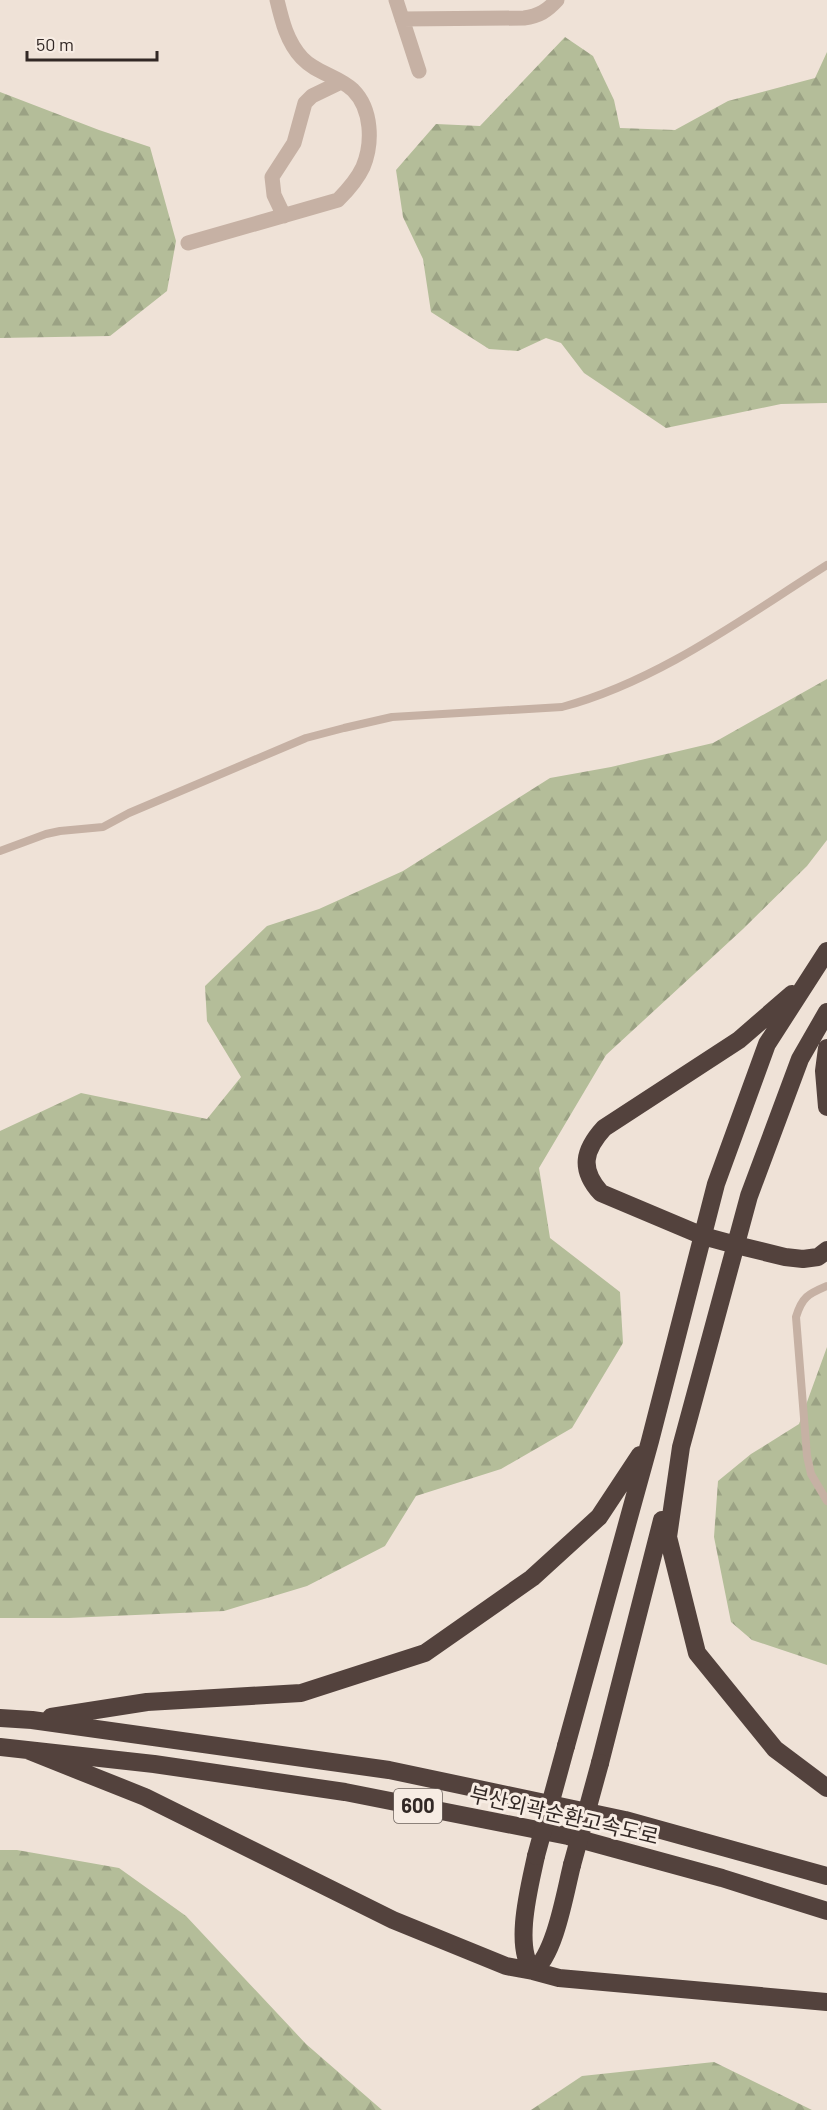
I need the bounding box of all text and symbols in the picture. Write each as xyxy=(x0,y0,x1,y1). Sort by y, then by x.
scale bar xyxy=(27,24,158,62)
text: 50 m xyxy=(36,33,74,55)
street label: 부산외곽순환고속도로 xyxy=(467,1781,661,1848)
road number: 600 xyxy=(394,1789,442,1823)

